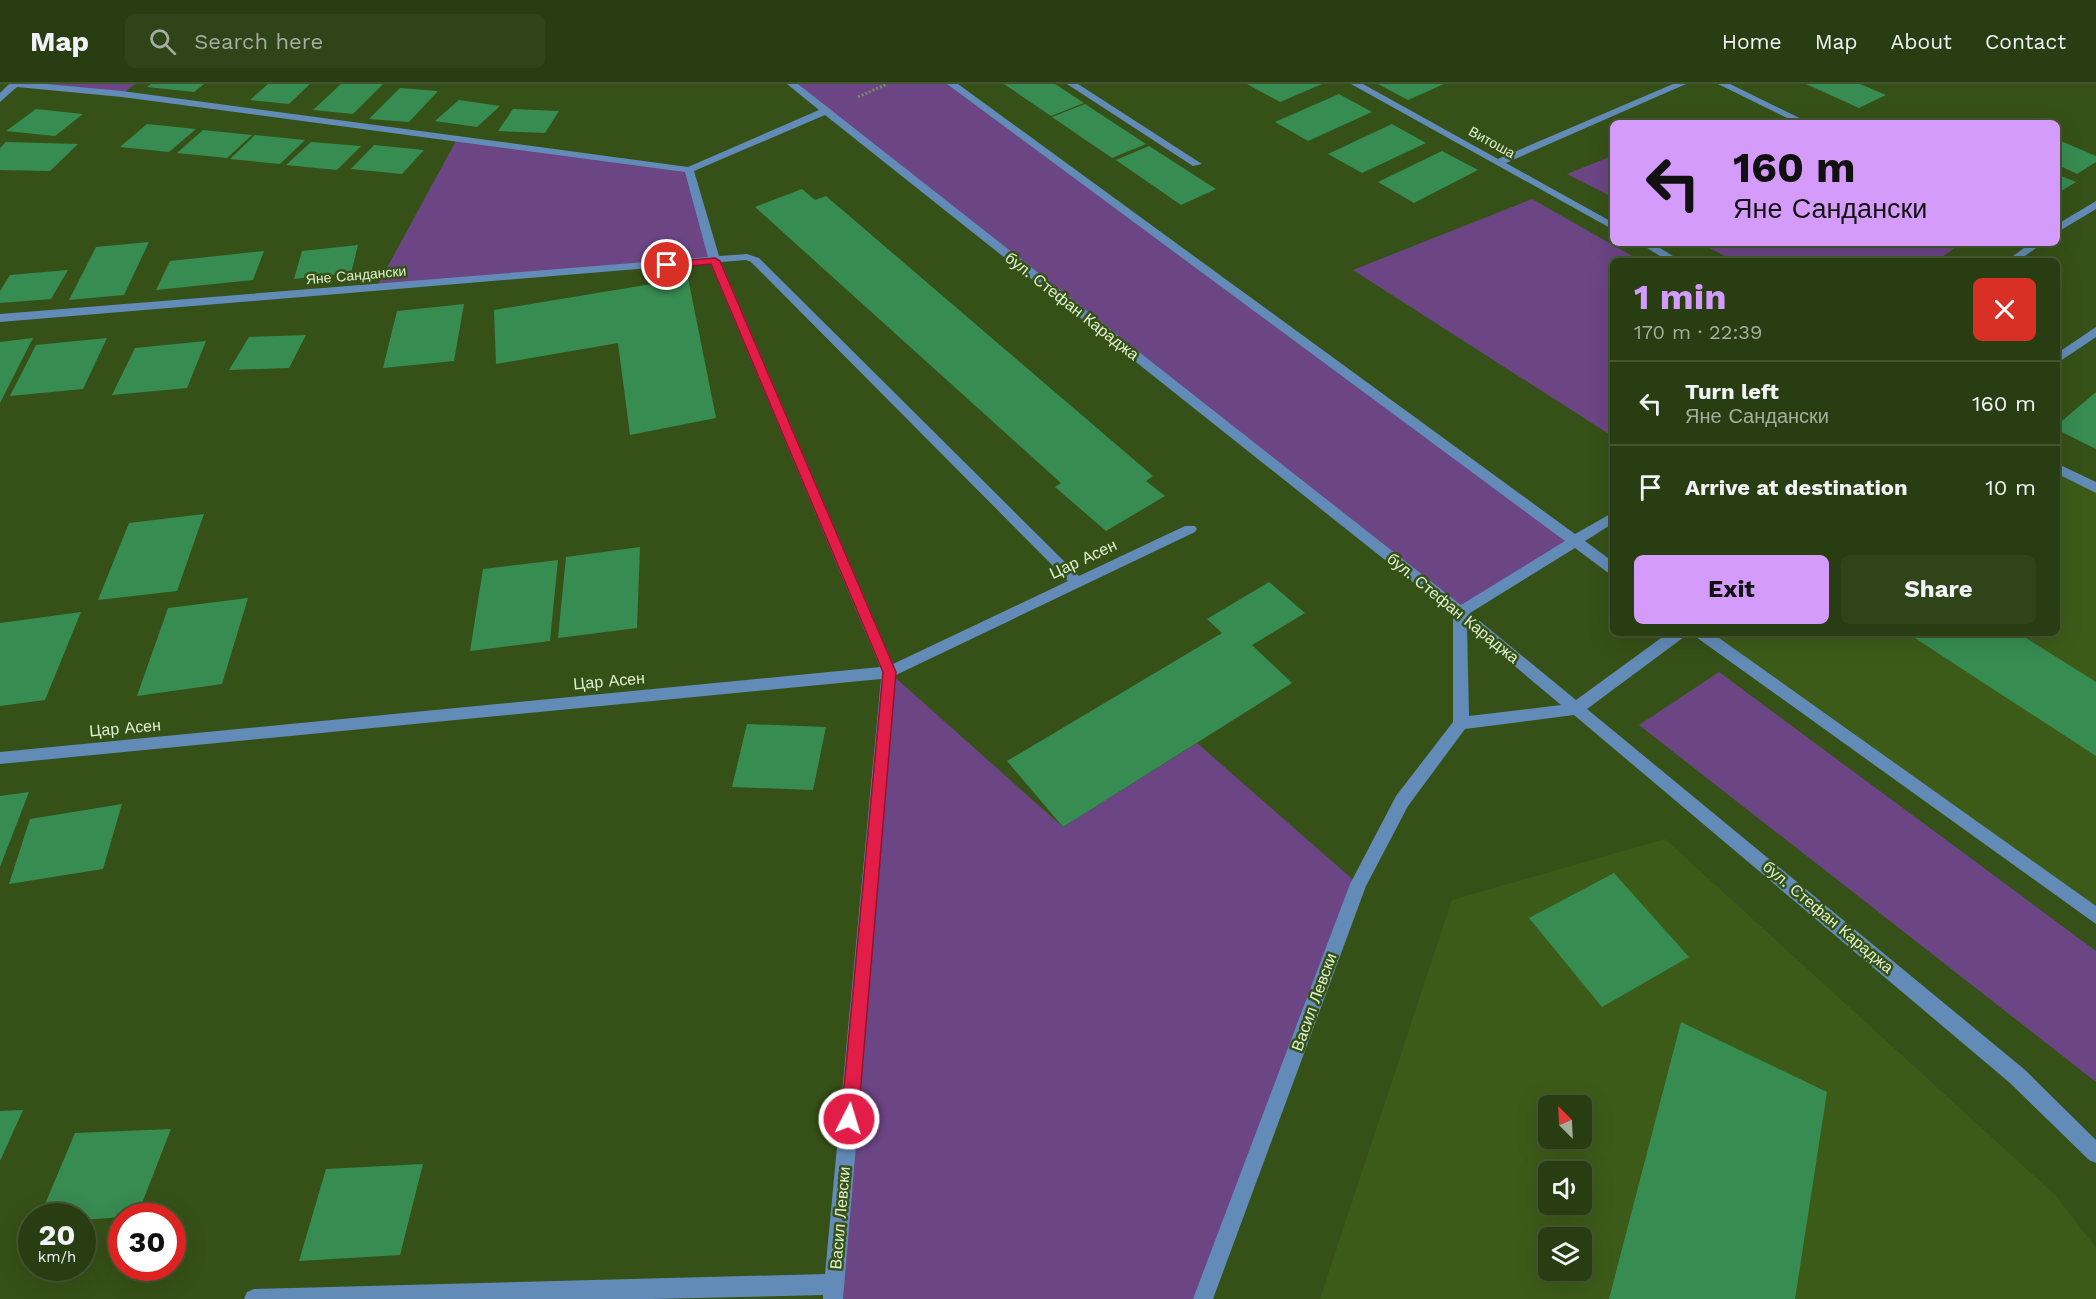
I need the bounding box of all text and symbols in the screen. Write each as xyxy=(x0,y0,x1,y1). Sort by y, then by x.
search box xyxy=(125,14,545,68)
text: Map xyxy=(30,25,89,58)
icon: search xyxy=(146,25,179,58)
text: Search here xyxy=(194,29,323,54)
text: Home xyxy=(1722,29,1782,54)
text: Map xyxy=(1815,29,1858,54)
text: About xyxy=(1891,29,1952,54)
text: Contact xyxy=(1985,29,2066,54)
street label: Витоша xyxy=(1466,123,1518,161)
text: 160 m xyxy=(1733,143,1856,192)
icon: left xyxy=(1634,144,1712,222)
text: Яне Сандански xyxy=(1733,193,1927,225)
pin xyxy=(641,239,692,290)
icon: arrive xyxy=(650,248,683,281)
street label: бул. Стефан Караджа xyxy=(1001,248,1143,364)
street label: Яне Сандански xyxy=(305,263,407,287)
text: 1 min xyxy=(1634,276,1726,318)
button: close xyxy=(1973,278,2036,341)
text: 170 m · 22:39 xyxy=(1634,320,1762,344)
text: Turn left xyxy=(1685,379,1779,404)
icon: left xyxy=(1634,387,1667,420)
text: 160 m xyxy=(1972,391,2036,416)
text: Яне Сандански xyxy=(1685,404,1829,428)
icon: arrive xyxy=(1634,471,1667,504)
text: Arrive at destination xyxy=(1685,475,1908,500)
text: 10 m xyxy=(1985,475,2036,500)
street label: Цар Асен xyxy=(1046,535,1120,583)
street label: бул. Стефан Караджа xyxy=(1383,549,1523,667)
button: Exit xyxy=(1634,555,1829,624)
button: Share xyxy=(1841,555,2036,624)
street label: Цар Асен xyxy=(572,668,646,694)
street label: Цар Асен xyxy=(88,715,162,741)
street label: бул. Стефан Караджа xyxy=(1759,857,1897,977)
street label: Васил Левски xyxy=(1287,950,1341,1054)
position arrow xyxy=(817,1087,881,1151)
north arrow xyxy=(1538,1095,1592,1149)
map controls xyxy=(1538,1095,1592,1281)
button: sound xyxy=(1538,1161,1592,1215)
street label: Васил Левски xyxy=(826,1166,854,1270)
speed limit sign: 30 xyxy=(108,1203,186,1281)
text: 20 xyxy=(38,1217,76,1252)
button: layers xyxy=(1538,1227,1592,1281)
text: km/h xyxy=(38,1248,76,1266)

